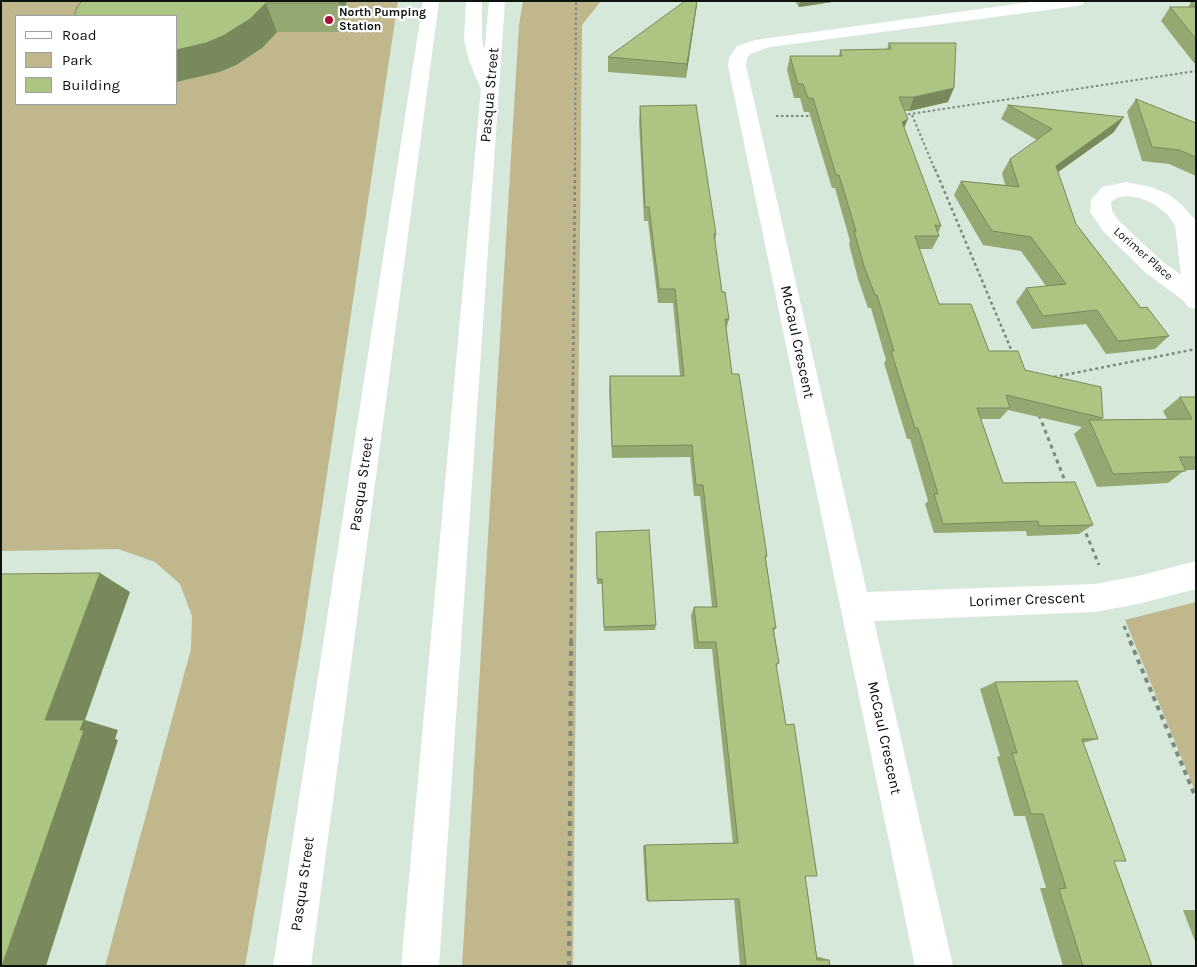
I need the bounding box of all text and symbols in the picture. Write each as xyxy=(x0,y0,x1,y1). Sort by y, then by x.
place label: North Pumping Station xyxy=(339,6,426,34)
marker: North Pumping Station xyxy=(323,14,335,26)
legend xyxy=(15,15,178,105)
text: Road xyxy=(62,26,97,44)
street label: Pasqua Street xyxy=(477,47,503,143)
text: Park xyxy=(62,51,92,69)
text: Building xyxy=(62,76,120,94)
street label: Lorimer Place xyxy=(1110,224,1176,284)
street label: McCaul Crescent xyxy=(776,284,818,400)
street label: Pasqua Street xyxy=(346,436,378,532)
street label: Lorimer Crescent xyxy=(969,589,1085,611)
street label: McCaul Crescent xyxy=(863,680,905,796)
street label: Pasqua Street xyxy=(287,836,319,932)

